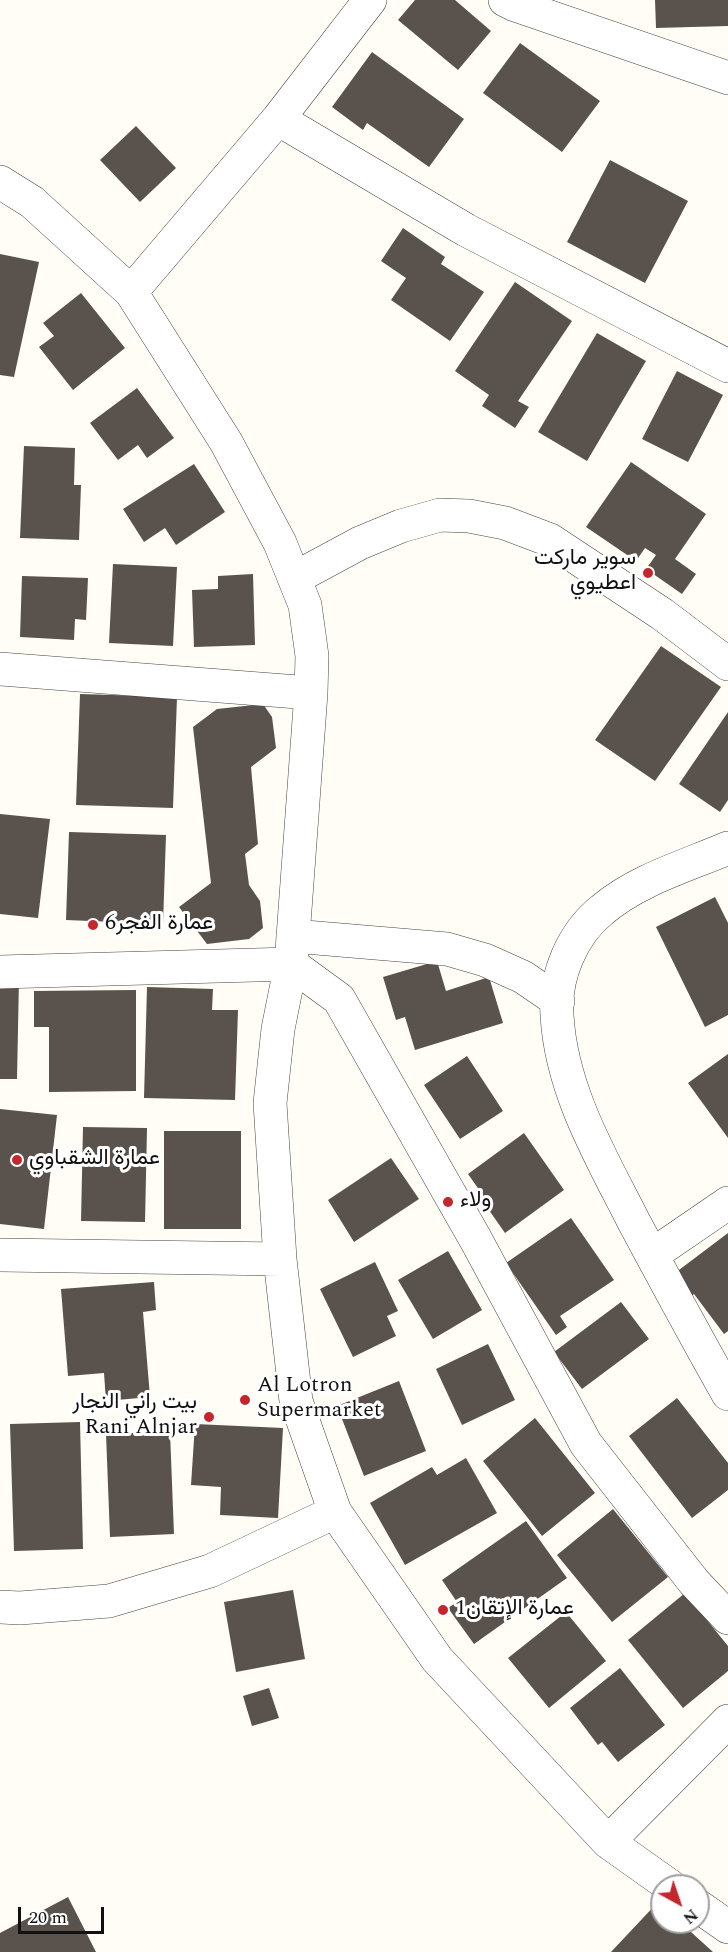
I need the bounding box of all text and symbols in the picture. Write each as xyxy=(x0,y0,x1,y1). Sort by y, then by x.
place label: سوير ماركت اعطيوي xyxy=(534,547,636,598)
marker: سوير ماركت اعطيوي xyxy=(641,566,655,580)
place label: عمارة الفجر6 xyxy=(105,912,213,938)
marker: عمارة الفجر6 xyxy=(86,918,100,932)
place label: عمارة الشقباوي xyxy=(29,1147,160,1173)
marker: عمارة الشقباوي xyxy=(10,1153,24,1167)
place label: ولاء xyxy=(460,1189,491,1215)
marker: ولاء xyxy=(441,1195,455,1209)
place label: Al Lotron Supermarket xyxy=(257,1374,382,1426)
place label: بيت راني النجار Rani Alnjar xyxy=(72,1391,197,1442)
marker: Al Lotron Supermarket xyxy=(238,1393,252,1407)
marker: بيت راني النجار Rani Alnjar xyxy=(202,1410,216,1424)
place label: عمارة الإتقان1 xyxy=(455,1597,574,1623)
marker: عمارة الإتقان1 xyxy=(436,1603,450,1617)
north arrow xyxy=(650,1874,710,1934)
scale bar xyxy=(21,1895,106,1933)
text: N xyxy=(678,1903,703,1930)
text: 20 m xyxy=(29,1904,67,1931)

